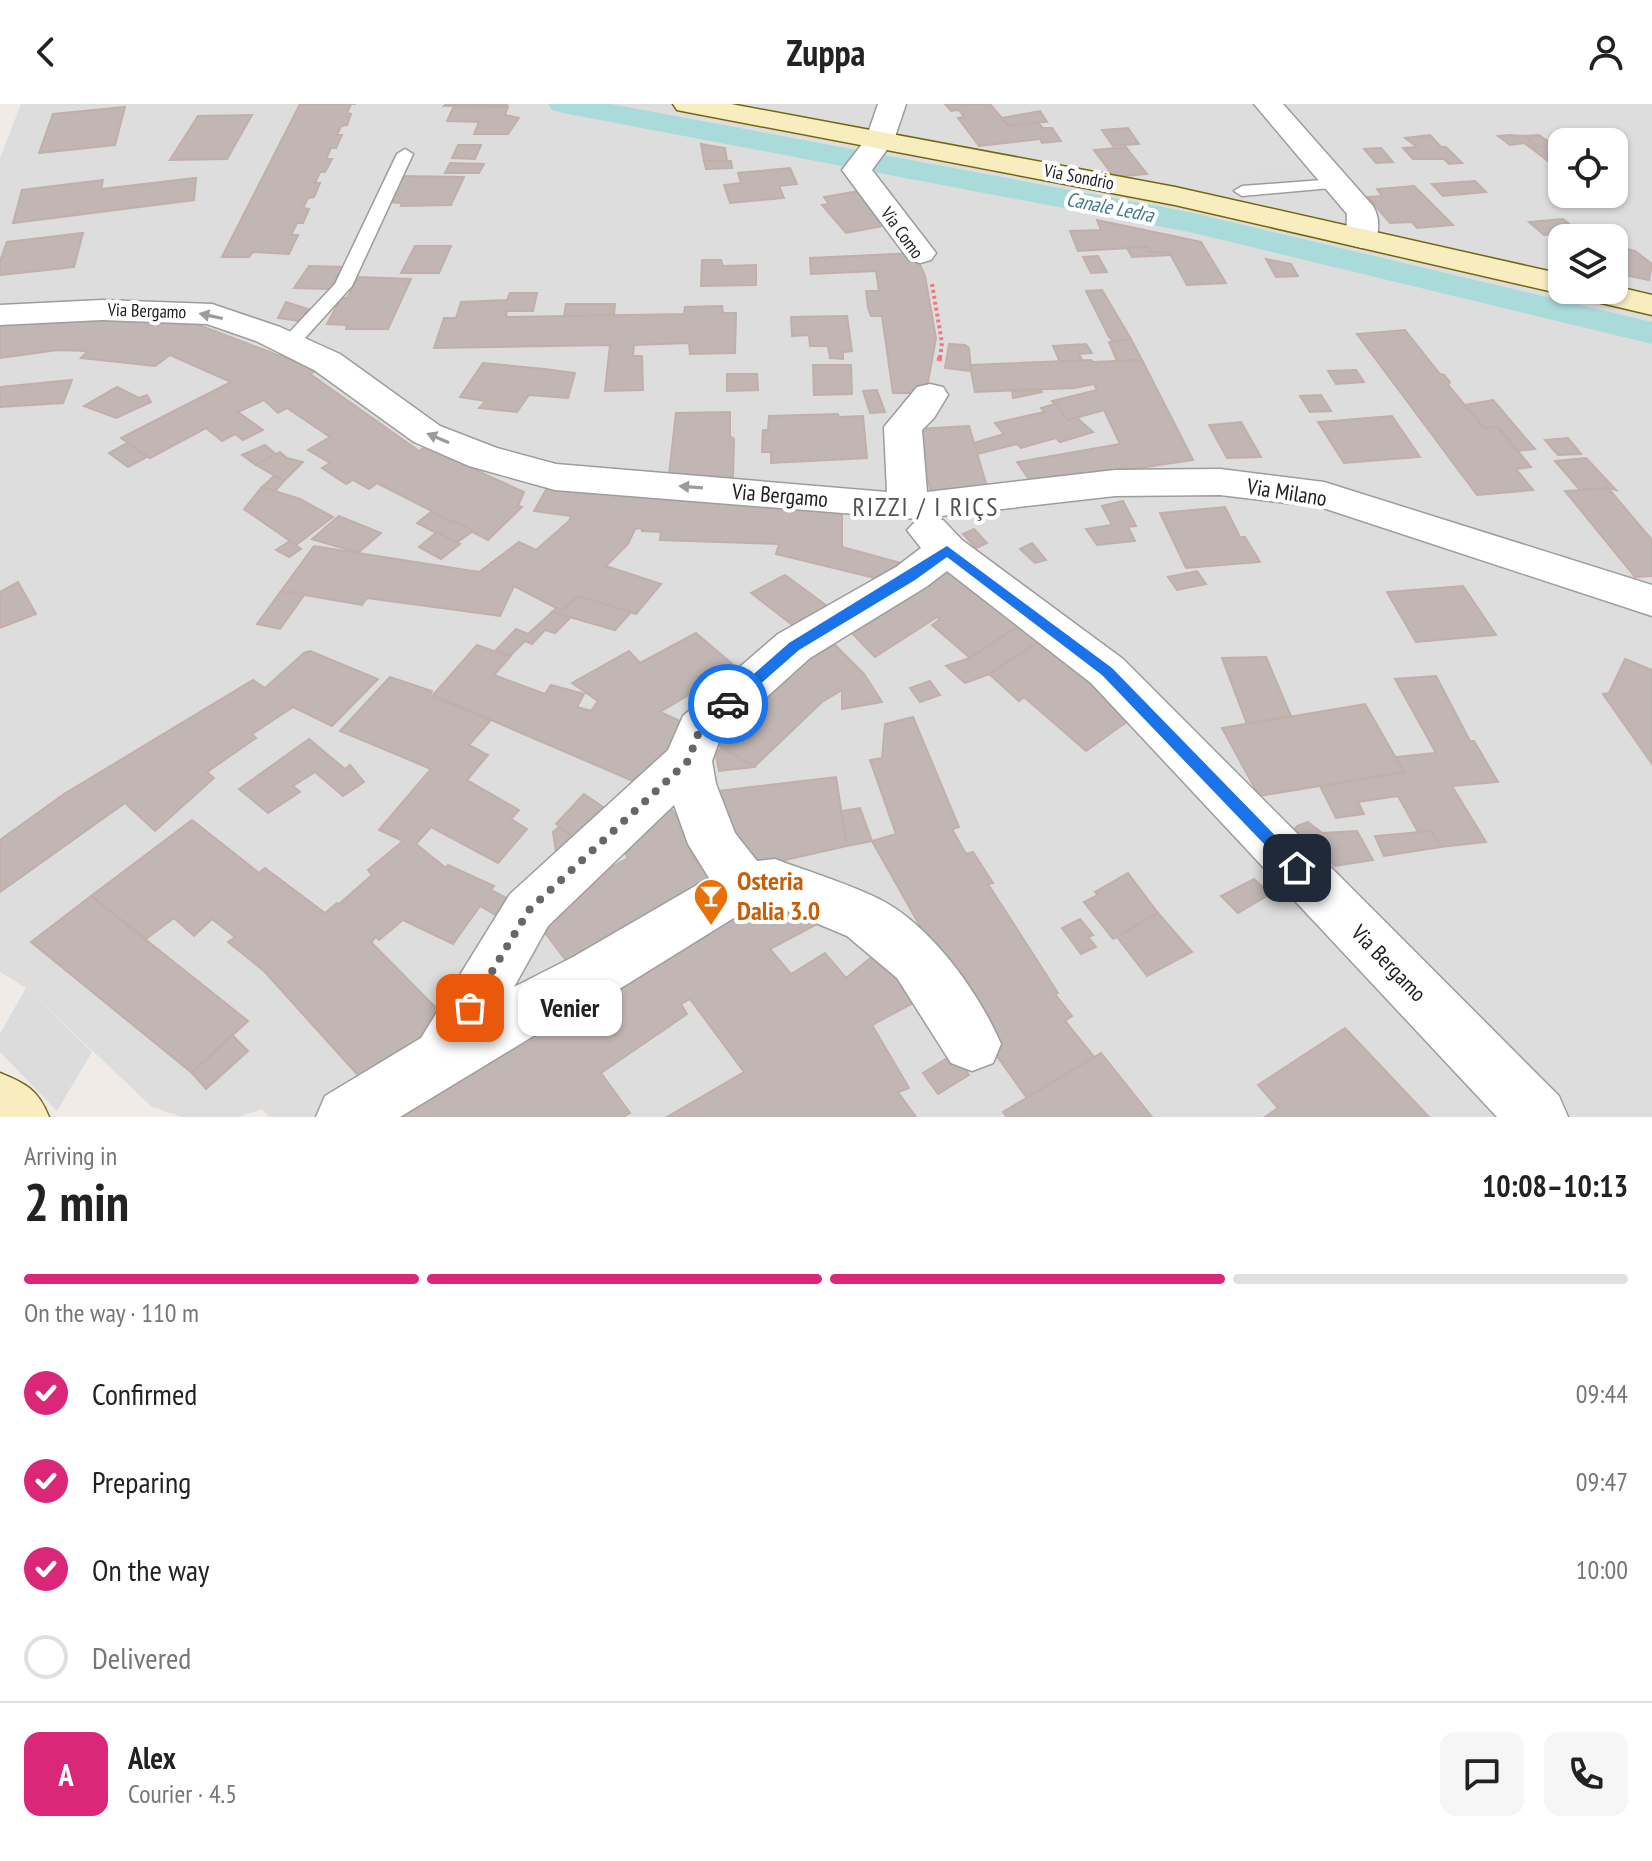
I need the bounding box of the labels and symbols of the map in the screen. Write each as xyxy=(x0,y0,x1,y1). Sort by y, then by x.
street label: Via Sondrio xyxy=(1041,158,1116,195)
water label: Canale Ledra xyxy=(1064,186,1157,228)
street label: Via Como xyxy=(875,202,929,263)
street label: Via Bergamo xyxy=(106,298,187,323)
one-way arrow xyxy=(198,309,223,322)
one-way arrow xyxy=(426,431,450,444)
street label: Via Milano xyxy=(1244,472,1329,512)
street label: Via Bergamo xyxy=(730,477,829,513)
one-way arrow xyxy=(678,480,703,493)
district label: RIZZI / I RIÇS xyxy=(853,490,999,523)
courier xyxy=(688,664,768,744)
pin xyxy=(1263,834,1331,902)
place label: Osteria Dalia 3.0 xyxy=(737,864,820,927)
bar icon: Osteria Dalia 3.0 xyxy=(692,877,730,927)
street label: Via Bergamo xyxy=(1345,918,1432,1007)
pin xyxy=(436,974,504,1042)
callout: Venier xyxy=(518,980,622,1036)

